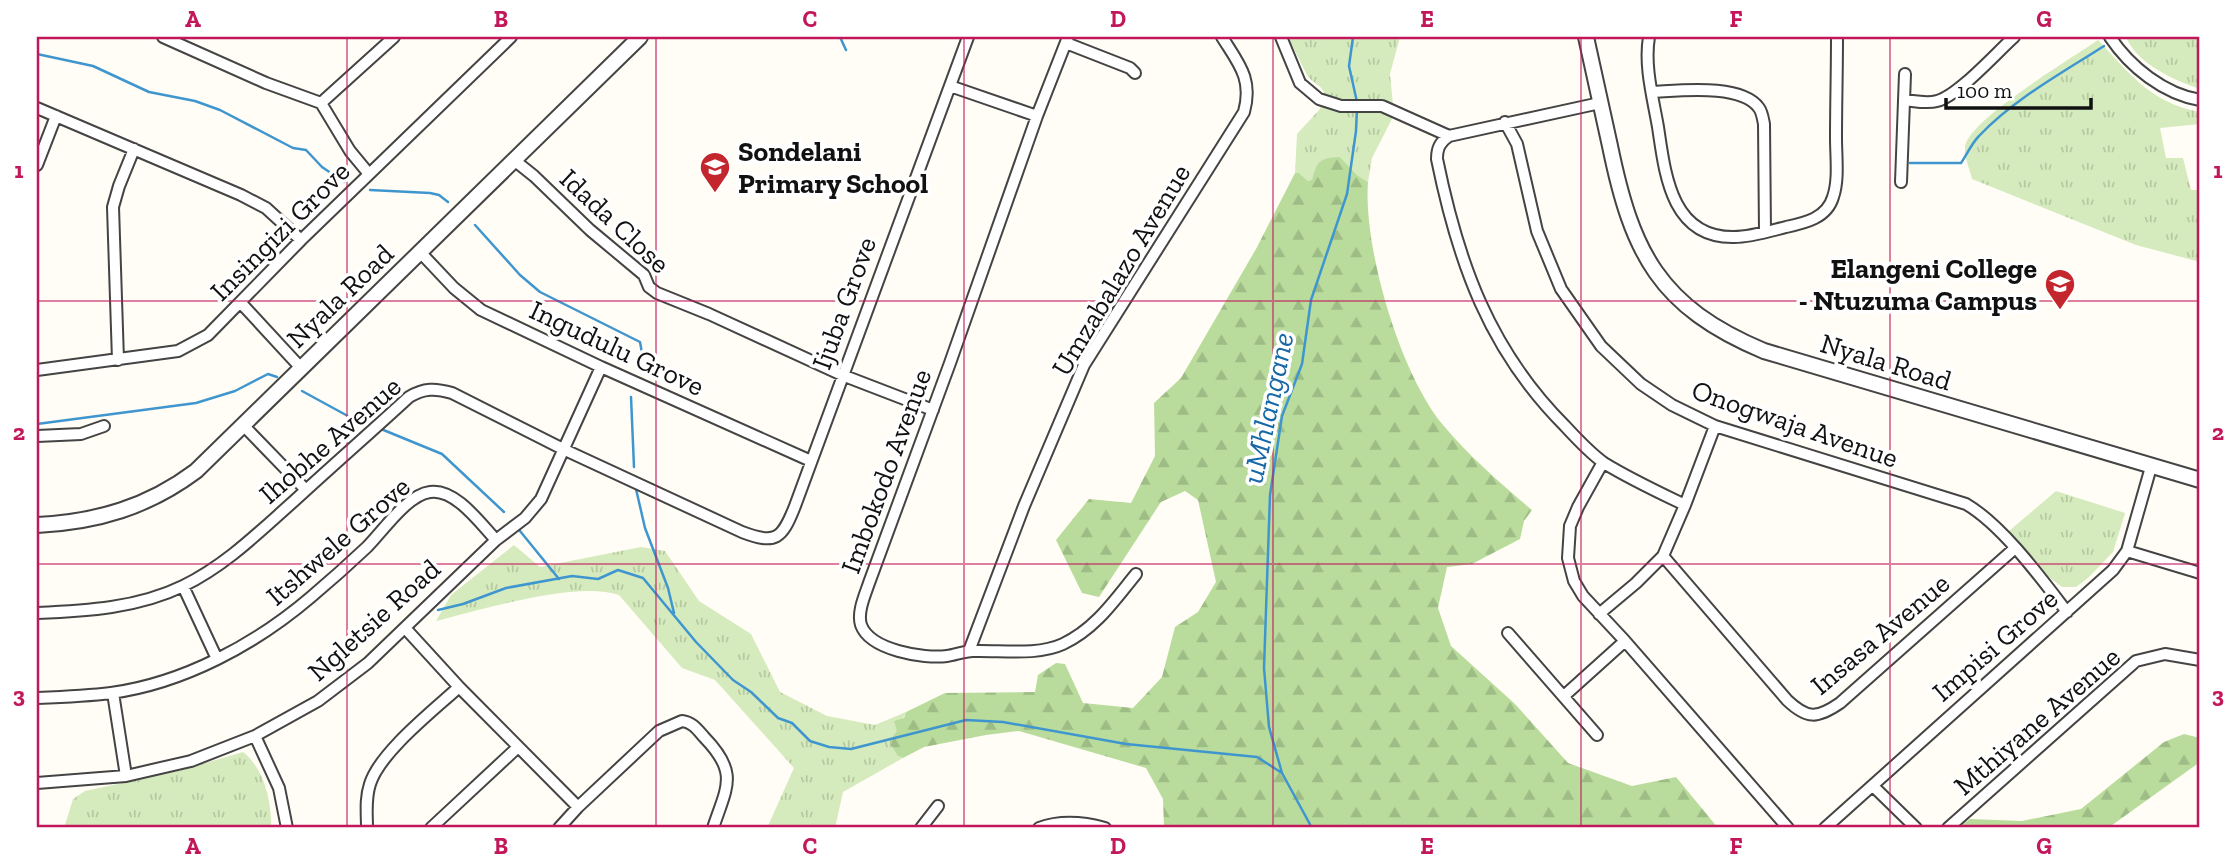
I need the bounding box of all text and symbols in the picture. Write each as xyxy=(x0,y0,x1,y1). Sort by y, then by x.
text: A xyxy=(185,5,201,33)
text: B xyxy=(494,5,508,33)
text: C xyxy=(803,5,817,33)
text: D xyxy=(1110,5,1126,33)
text: E xyxy=(1420,5,1434,33)
text: F xyxy=(1729,5,1743,33)
text: G xyxy=(2036,5,2052,33)
scale bar xyxy=(1946,66,2092,110)
text: 100 m xyxy=(1957,78,2012,103)
place label: Sondelani Primary School xyxy=(738,135,928,200)
school or university icon: Sondelani Primary School xyxy=(698,150,732,194)
street label: Insingizi Grove xyxy=(203,154,357,308)
text: 1 xyxy=(14,156,24,184)
text: 1 xyxy=(2213,156,2223,184)
street label: Umzabalazo Avenue xyxy=(1045,158,1197,382)
street label: Idada Close xyxy=(553,162,677,280)
street label: Ijuba Grove xyxy=(805,232,883,374)
street label: Nyala Road xyxy=(280,237,400,355)
place label: Elangeni College - Ntuzuma Campus xyxy=(1799,252,2037,317)
school or university icon: Elangeni College - Ntuzuma Campus xyxy=(2043,267,2077,311)
street label: Ingudulu Grove xyxy=(525,293,709,403)
street label: Nyala Road xyxy=(1817,326,1955,398)
water label: uMhlangane xyxy=(1234,329,1302,487)
street label: Imbokodo Avenue xyxy=(834,364,938,578)
street label: Ihobhe Avenue xyxy=(252,369,408,511)
street label: Onogwaja Avenue xyxy=(1688,373,1902,475)
text: 2 xyxy=(13,418,25,446)
text: 2 xyxy=(2212,418,2224,446)
street label: Itshwele Grove xyxy=(259,470,417,612)
street label: Ngletsie Road xyxy=(301,552,447,688)
street label: Insasa Avenue xyxy=(1804,566,1956,702)
street label: Impisi Grove xyxy=(1926,582,2064,708)
street label: Mthiyane Avenue xyxy=(1947,640,2127,802)
text: 3 xyxy=(13,681,25,709)
text: 3 xyxy=(2212,681,2224,709)
text: A xyxy=(185,832,201,860)
text: B xyxy=(494,832,508,860)
text: C xyxy=(803,832,817,860)
text: D xyxy=(1110,832,1126,860)
text: E xyxy=(1420,832,1434,860)
text: F xyxy=(1729,832,1743,860)
text: G xyxy=(2036,832,2052,860)

